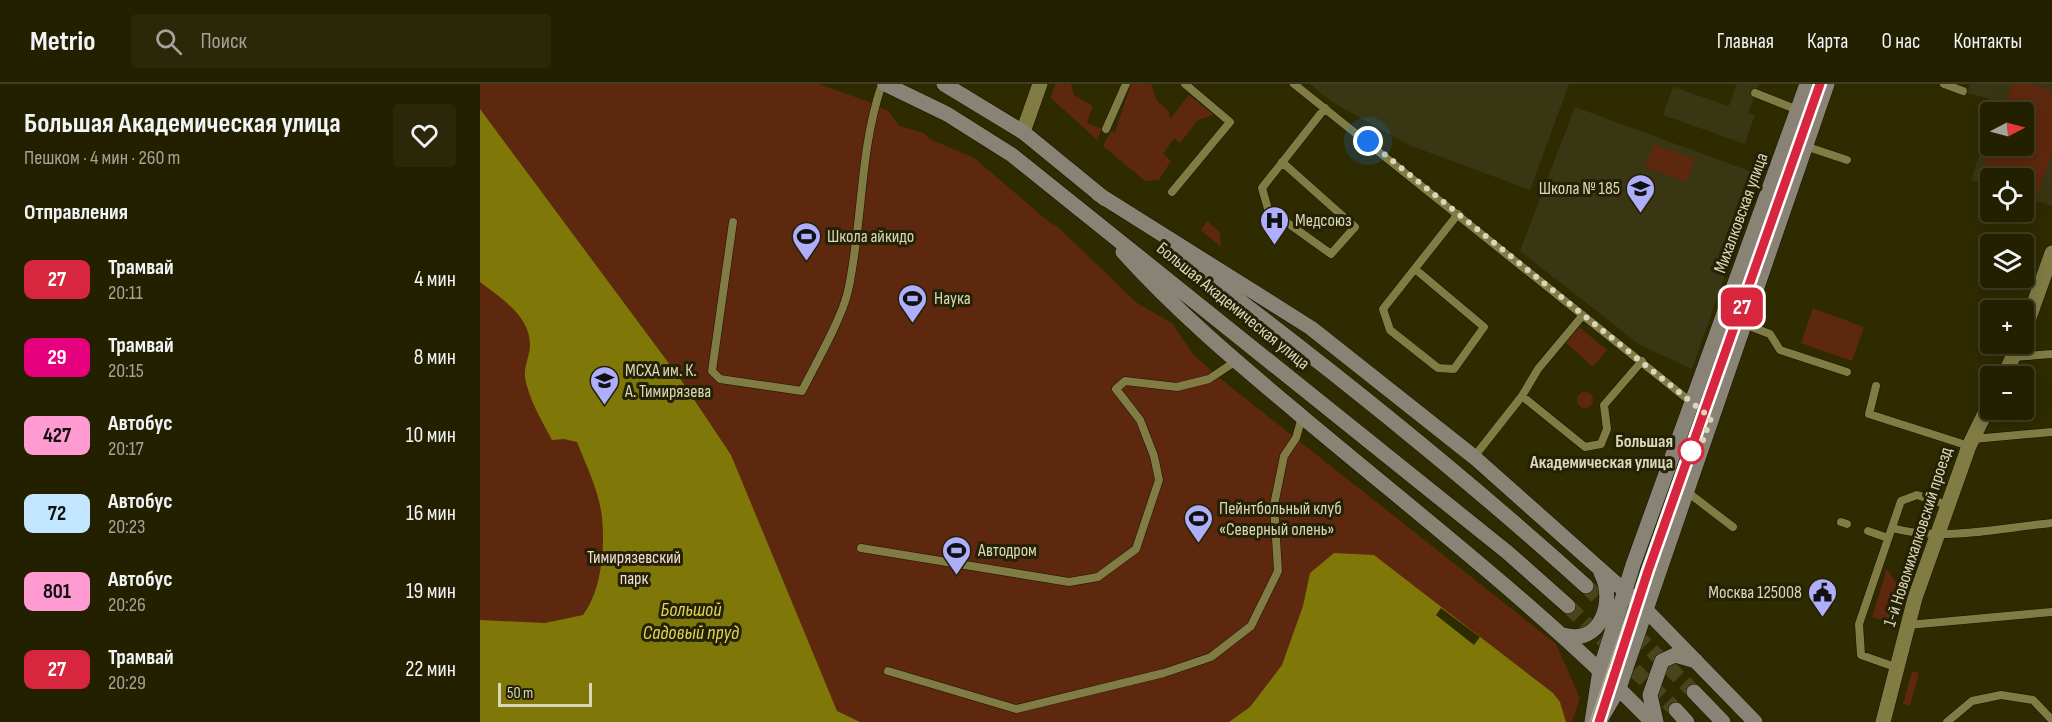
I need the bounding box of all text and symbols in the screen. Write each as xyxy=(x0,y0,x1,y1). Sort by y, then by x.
search box xyxy=(131,14,551,68)
text: Metrio xyxy=(30,25,95,58)
icon: search xyxy=(152,25,185,58)
text: Поиск xyxy=(200,28,247,55)
text: Главная xyxy=(1717,29,1774,54)
text: Карта xyxy=(1807,29,1848,54)
text: О нас xyxy=(1881,29,1920,54)
text: Контакты xyxy=(1953,29,2022,54)
north arrow xyxy=(1980,102,2034,156)
map controls xyxy=(1980,102,2034,420)
button: heart xyxy=(393,104,456,167)
text: Большая Академическая улица xyxy=(24,107,341,140)
your location xyxy=(1353,126,1383,156)
text: Пешком · 4 мин · 260 m xyxy=(24,146,180,170)
street label: Михалковская улица xyxy=(1710,150,1772,276)
button: locate xyxy=(1980,168,2034,222)
school or university icon: Школа № 185 xyxy=(1625,172,1657,214)
place label: Школа № 185 xyxy=(1539,178,1620,199)
text: Отправления xyxy=(24,199,128,226)
hospital icon: Медсоюз xyxy=(1258,204,1290,246)
place label: Медсоюз xyxy=(1295,210,1352,231)
sports icon: Школа айкидо xyxy=(790,220,822,262)
place label: Школа айкидо xyxy=(827,226,914,247)
button: layers xyxy=(1980,234,2034,288)
street label: Большая Академическая улица xyxy=(1152,238,1314,374)
text: Трамвай xyxy=(108,254,174,281)
text: 4 мин xyxy=(414,266,456,293)
text: 27 xyxy=(48,267,66,292)
text: 20:11 xyxy=(108,281,143,305)
sports icon: Наука xyxy=(897,282,929,324)
place label: Наука xyxy=(934,288,971,309)
line badge: 27 xyxy=(1715,288,1769,326)
text: 27 xyxy=(1733,295,1751,320)
button: + xyxy=(1980,300,2034,354)
text: Трамвай xyxy=(108,332,174,359)
text: 8 мин xyxy=(414,344,456,371)
text: 29 xyxy=(47,345,67,370)
text: 20:15 xyxy=(108,359,144,383)
place label: МСХА им. К. А. Тимирязева xyxy=(624,360,711,402)
school or university icon: МСХА им. К. А. Тимирязева xyxy=(588,364,620,406)
button: − xyxy=(1980,366,2034,420)
text: Автобус xyxy=(108,410,173,437)
text: 10 мин xyxy=(406,422,456,449)
text: 427 xyxy=(43,423,71,448)
place label: Большая Академическая улица xyxy=(1529,431,1673,473)
text: 20:17 xyxy=(108,437,144,461)
marker: Большая Академическая улица xyxy=(1678,438,1704,464)
street label: 1-й Новомихалковский проезд xyxy=(1879,444,1957,629)
text: Автобус xyxy=(108,488,173,515)
place label: Пейнтбольный клуб «Северный олень» xyxy=(1219,498,1342,540)
text: 16 мин xyxy=(406,500,456,527)
text: 72 xyxy=(48,501,66,526)
sports icon: Пейнтбольный клуб «Северный олень» xyxy=(1182,502,1214,544)
text: 20:23 xyxy=(108,515,145,539)
sports icon: Автодром xyxy=(941,534,973,576)
place label: Автодром xyxy=(977,540,1037,561)
park label: Тимирязевский парк xyxy=(587,547,681,589)
text: Автобус xyxy=(108,566,173,593)
public building icon: Москва 125008 xyxy=(1807,576,1839,618)
text: 19 мин xyxy=(406,578,456,605)
text: 801 xyxy=(43,579,71,604)
place label: Москва 125008 xyxy=(1708,582,1802,603)
text: 20:26 xyxy=(108,593,146,617)
water label: Большой Садовый пруд xyxy=(643,598,740,645)
text: Трамвай xyxy=(108,644,174,671)
text: 22 мин xyxy=(405,656,456,683)
text: 27 xyxy=(48,657,66,682)
text: 20:29 xyxy=(108,671,146,695)
scale bar xyxy=(498,680,592,708)
text: 50 m xyxy=(507,684,533,703)

